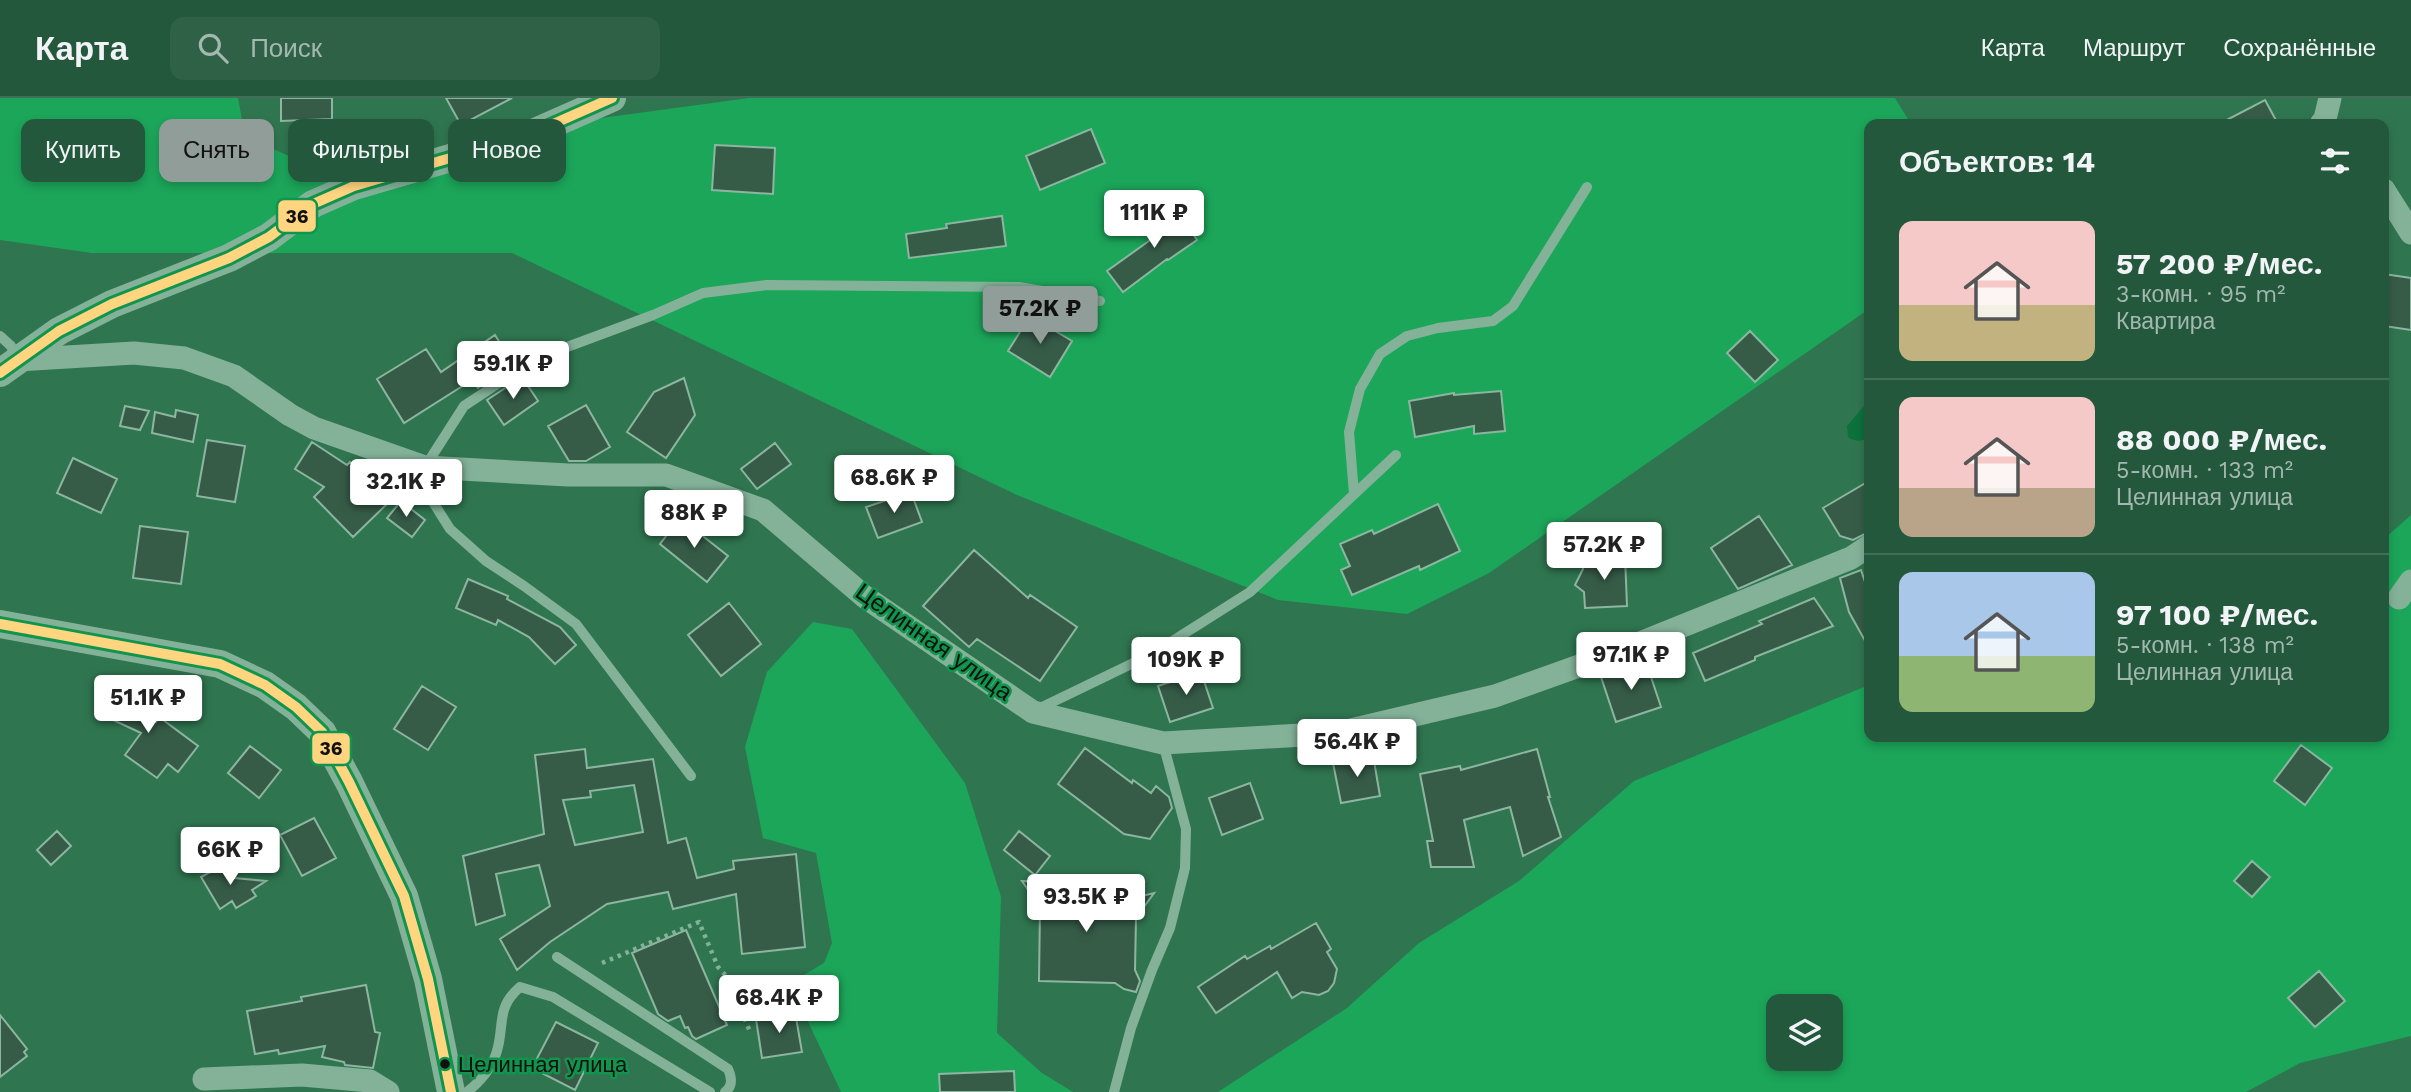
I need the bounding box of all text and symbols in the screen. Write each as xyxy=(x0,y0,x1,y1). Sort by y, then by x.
search box xyxy=(170,17,660,80)
text: Карта xyxy=(35,29,128,68)
icon: search xyxy=(194,29,232,67)
text: Поиск xyxy=(250,33,322,63)
text: Карта xyxy=(1981,34,2045,62)
text: Маршрут xyxy=(2083,34,2185,62)
text: Сохранённые xyxy=(2223,34,2376,62)
chip: Купить xyxy=(21,119,145,182)
chip: Снять xyxy=(159,119,274,182)
chip: Фильтры xyxy=(288,119,434,182)
chip: Новое xyxy=(448,119,566,182)
icon: filters xyxy=(2316,142,2354,180)
text: Объектов: 14 xyxy=(1899,144,2095,179)
pin: 111K ₽ xyxy=(1097,190,1211,250)
line badge: 36 xyxy=(277,199,317,233)
text: 111K ₽ xyxy=(1120,199,1188,226)
text: 36 xyxy=(286,205,309,228)
text: 57 200 ₽/мес. xyxy=(2116,246,2322,281)
icon: home xyxy=(1955,249,2039,333)
text: 3-комн. · 95 m² xyxy=(2116,281,2286,308)
pin: 57.2K ₽ xyxy=(975,286,1105,346)
text: 57.2K ₽ xyxy=(999,295,1081,322)
text: Квартира xyxy=(2116,308,2215,335)
pin: 59.1K ₽ xyxy=(448,342,578,401)
text: 59.1K ₽ xyxy=(473,350,553,377)
text: 88 000 ₽/мес. xyxy=(2116,422,2327,457)
icon: home xyxy=(1955,425,2039,509)
pin: 68.6K ₽ xyxy=(829,456,959,515)
text: 5-комн. · 133 m² xyxy=(2116,457,2293,484)
pin: 32.1K ₽ xyxy=(341,460,471,519)
text: 68.6K ₽ xyxy=(850,464,938,491)
text: 32.1K ₽ xyxy=(366,468,446,495)
text: Целинная улица xyxy=(2116,484,2293,511)
pin: 88K ₽ xyxy=(645,490,743,550)
text: 88K ₽ xyxy=(660,499,728,526)
pin: 57.2K ₽ xyxy=(1539,522,1669,582)
text: 57.2K ₽ xyxy=(1563,531,1645,558)
street label: Целинная улица xyxy=(850,578,1018,707)
text: 97 100 ₽/мес. xyxy=(2116,597,2318,632)
icon: home xyxy=(1955,600,2039,684)
pin: 97.1K ₽ xyxy=(1566,632,1696,692)
text: 5-комн. · 138 m² xyxy=(2116,632,2294,659)
pin: 109K ₽ xyxy=(1129,638,1243,697)
text: 97.1K ₽ xyxy=(1592,641,1670,668)
text: 109K ₽ xyxy=(1147,646,1225,673)
text: Целинная улица xyxy=(2116,659,2293,686)
pin: 51.1K ₽ xyxy=(83,676,213,735)
text: 51.1K ₽ xyxy=(110,684,186,711)
pin: 56.4K ₽ xyxy=(1292,720,1422,779)
text: 56.4K ₽ xyxy=(1313,728,1401,755)
line badge: 36 xyxy=(311,732,351,765)
text: 36 xyxy=(320,737,343,760)
pin: 66K ₽ xyxy=(181,828,279,887)
text: 66K ₽ xyxy=(197,836,263,863)
pin: 93.5K ₽ xyxy=(1021,874,1151,934)
text: 93.5K ₽ xyxy=(1043,883,1129,910)
pin: 68.4K ₽ xyxy=(714,976,844,1035)
text: 68.4K ₽ xyxy=(735,984,823,1011)
map controls xyxy=(1766,994,1843,1071)
button: layers xyxy=(1766,994,1843,1071)
place label: Целинная улица xyxy=(458,1052,628,1077)
marker: Целинная улица xyxy=(438,1057,452,1071)

